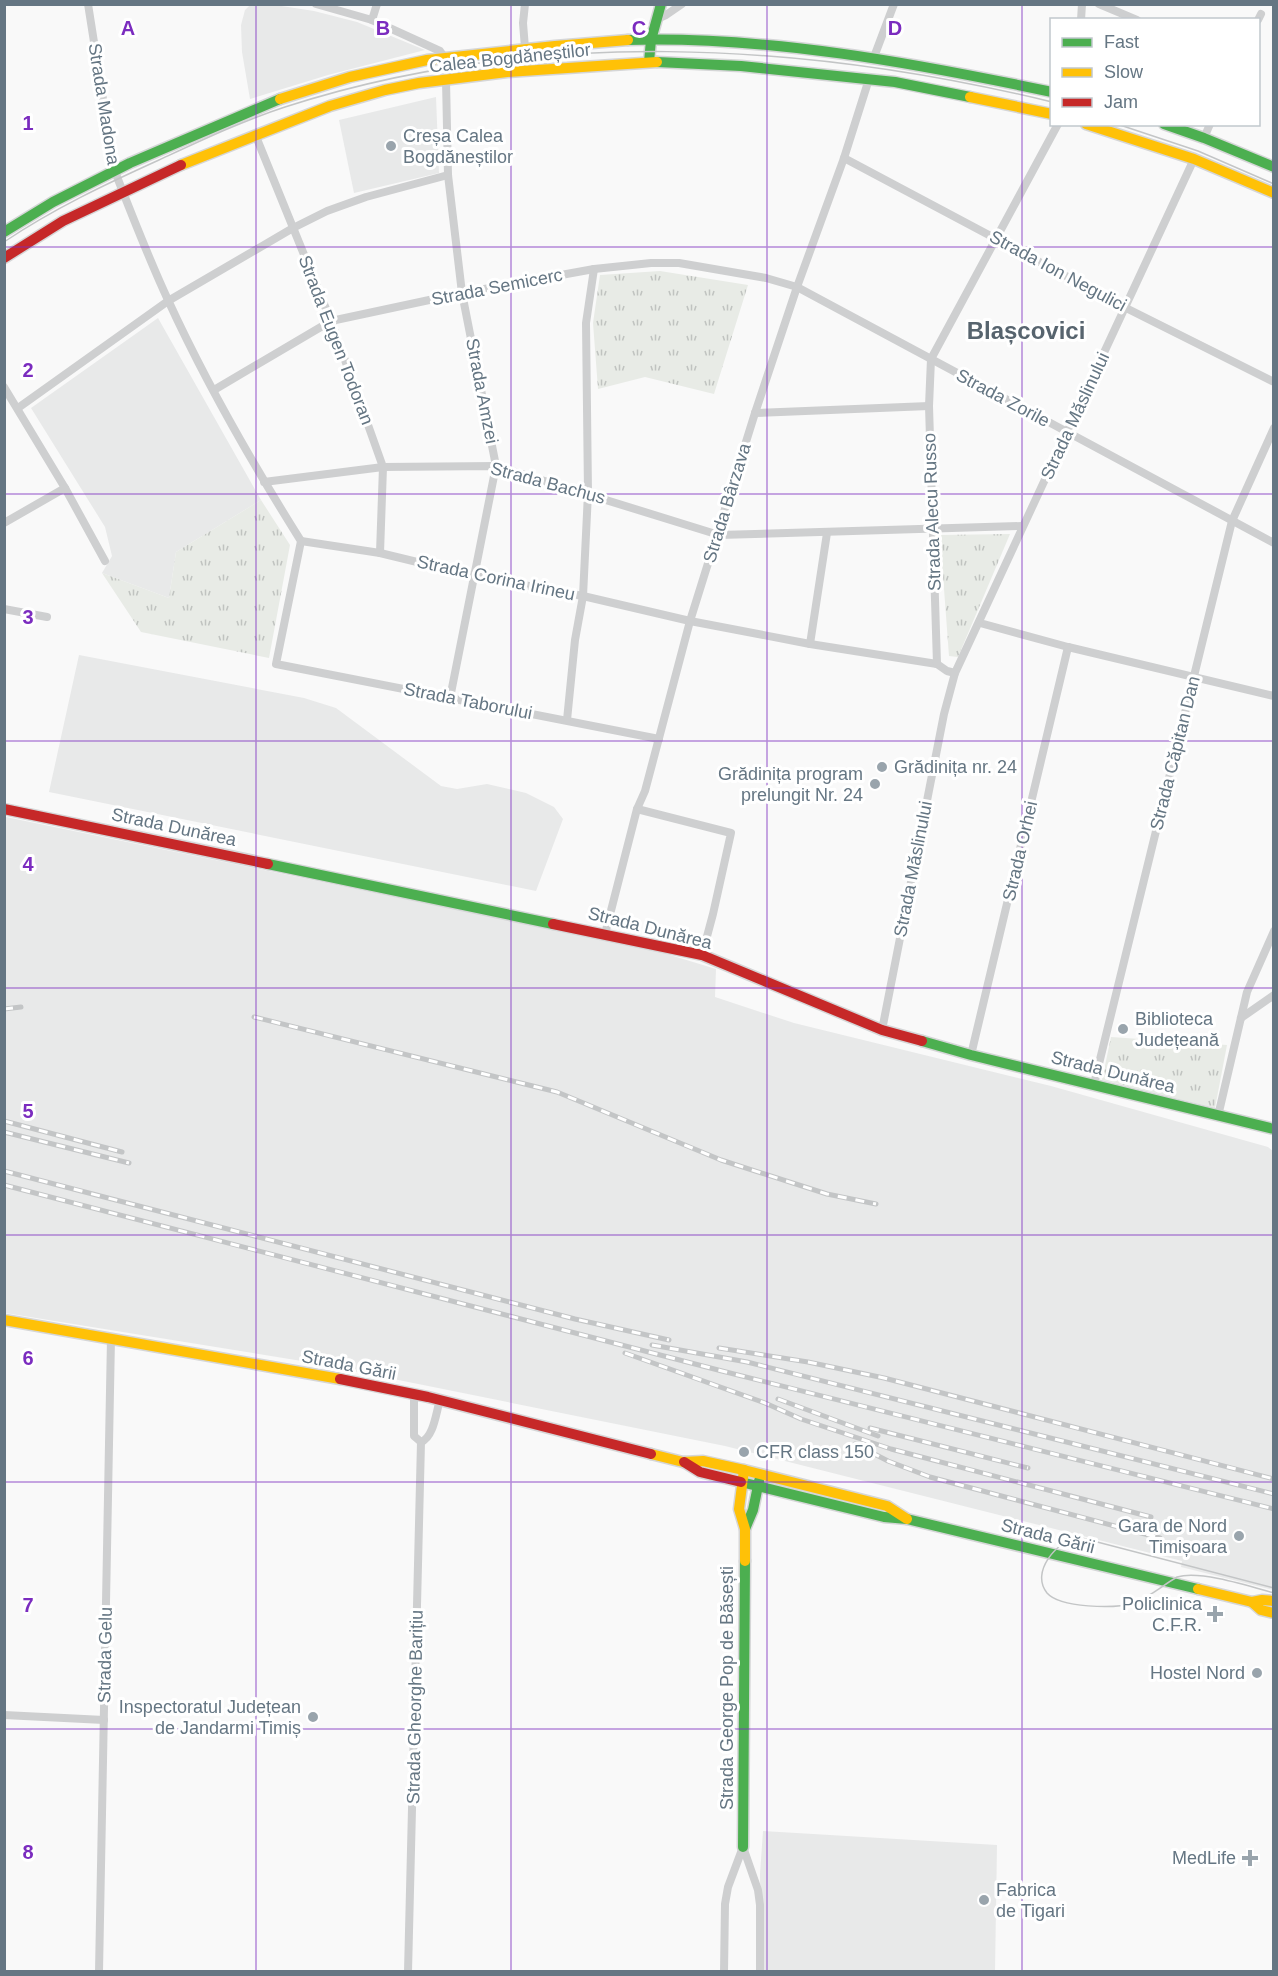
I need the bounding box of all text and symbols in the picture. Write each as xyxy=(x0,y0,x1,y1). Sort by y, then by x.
text: A xyxy=(121,17,135,39)
text: B xyxy=(376,17,390,39)
text: C xyxy=(632,17,646,39)
text: D xyxy=(888,17,902,39)
legend xyxy=(1050,18,1260,126)
text: Fast xyxy=(1104,32,1139,52)
street label: Calea Bogdăneștilor xyxy=(428,40,592,76)
street label: Strada Madona xyxy=(84,42,124,167)
text: Slow xyxy=(1104,62,1144,82)
text: Jam xyxy=(1104,92,1138,112)
text: 1 xyxy=(22,112,34,134)
place label: Creșa Calea Bogdăneștilor xyxy=(403,126,513,167)
marker: Creșa Calea Bogdăneștilor xyxy=(384,139,398,153)
street label: Strada Ion Negulici xyxy=(986,226,1130,316)
street label: Strada Eugen Todoran xyxy=(294,252,378,428)
street label: Strada Semicerc xyxy=(430,264,564,310)
district label: Blașcovici xyxy=(967,317,1085,345)
street label: Strada Amzei xyxy=(462,337,502,445)
street label: Strada Măslinului xyxy=(1037,349,1113,483)
text: 2 xyxy=(22,359,34,381)
street label: Strada Zorile xyxy=(953,365,1053,431)
street label: Strada Alecu Russo xyxy=(919,433,945,591)
street label: Strada Bârzava xyxy=(699,440,755,565)
street label: Strada Bachus xyxy=(488,458,608,508)
street label: Strada Corina Irineu xyxy=(415,551,577,605)
text: 3 xyxy=(22,606,34,628)
street label: Strada Căpitan Dan xyxy=(1146,674,1204,832)
street label: Strada Taborului xyxy=(402,679,534,723)
place label: Grădinița nr. 24 xyxy=(894,757,1017,777)
marker: Grădinița nr. 24 xyxy=(875,760,889,774)
place label: Grădinița program prelungit Nr. 24 xyxy=(718,764,863,805)
marker: Grădinița program prelungit Nr. 24 xyxy=(868,777,882,791)
street label: Strada Măslinului xyxy=(890,799,936,939)
street label: Strada Orhei xyxy=(999,799,1041,903)
street label: Strada Dunărea xyxy=(110,804,239,850)
text: 4 xyxy=(22,853,34,875)
street label: Strada Dunărea xyxy=(586,903,715,953)
place label: Biblioteca Județeană xyxy=(1135,1009,1220,1050)
marker: Biblioteca Județeană xyxy=(1116,1022,1130,1036)
street label: Strada Dunărea xyxy=(1049,1047,1178,1097)
text: 5 xyxy=(22,1100,34,1122)
street label: Strada Gării xyxy=(300,1346,398,1384)
text: 6 xyxy=(22,1347,34,1369)
place label: CFR class 150 xyxy=(756,1442,874,1462)
marker: CFR class 150 xyxy=(737,1445,751,1459)
street label: Strada Gării xyxy=(999,1515,1097,1557)
place label: Gara de Nord Timișoara xyxy=(1118,1516,1228,1557)
marker: Gara de Nord Timișoara xyxy=(1232,1529,1246,1543)
street label: Strada George Pop de Băsești xyxy=(717,1566,737,1810)
text: 7 xyxy=(22,1594,34,1616)
place label: Policlinica C.F.R. xyxy=(1122,1594,1203,1635)
marker: Policlinica C.F.R. xyxy=(1206,1605,1224,1623)
street label: Strada Gelu xyxy=(94,1607,116,1703)
street label: Strada Gheorghe Barițiu xyxy=(403,1610,427,1804)
place label: Hostel Nord xyxy=(1150,1663,1245,1683)
marker: Hostel Nord xyxy=(1250,1666,1264,1680)
place label: Inspectoratul Județean de Jandarmi Timiș xyxy=(119,1697,301,1738)
marker: Inspectoratul Județean de Jandarmi Timiș xyxy=(306,1710,320,1724)
text: 8 xyxy=(22,1841,34,1863)
place label: MedLife xyxy=(1172,1848,1236,1868)
marker: MedLife xyxy=(1241,1849,1259,1867)
place label: Fabrica de Tigari xyxy=(996,1880,1065,1921)
marker: Fabrica de Tigari xyxy=(977,1893,991,1907)

